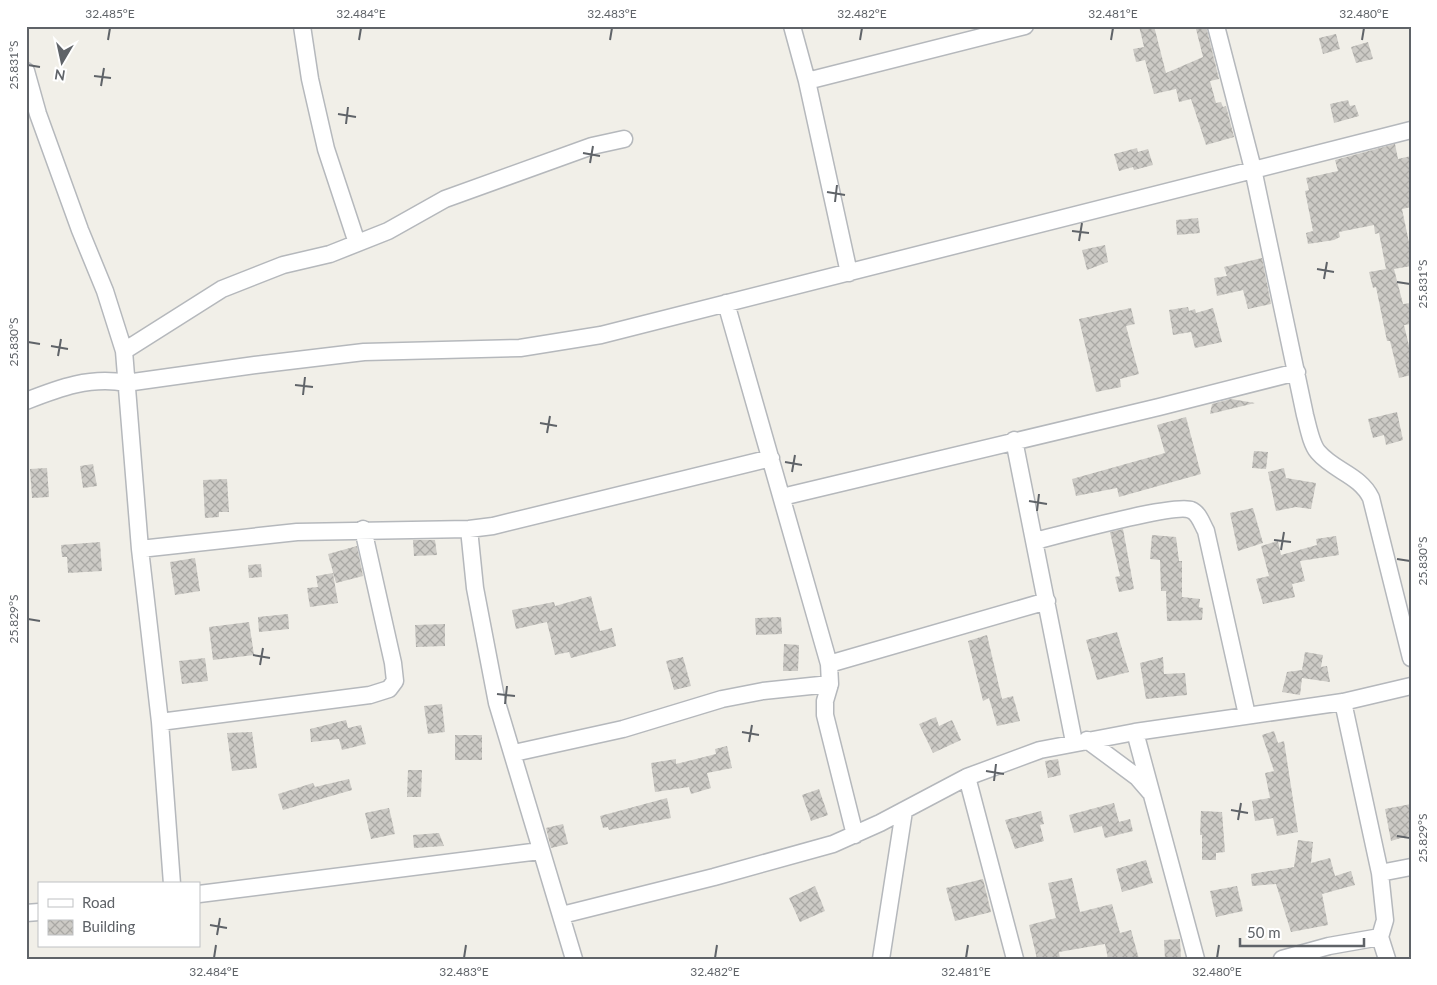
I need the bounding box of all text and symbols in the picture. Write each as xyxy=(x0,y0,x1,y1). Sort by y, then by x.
text: 32.485°E xyxy=(85,6,135,21)
text: 32.484°E xyxy=(336,6,386,21)
text: 32.483°E xyxy=(587,6,637,21)
text: 32.482°E xyxy=(837,6,887,21)
text: 32.481°E xyxy=(1088,6,1138,21)
text: 32.480°E xyxy=(1339,6,1389,21)
north arrow xyxy=(38,38,88,88)
text: 25.831°S xyxy=(6,40,21,90)
text: N xyxy=(53,66,67,85)
text: 25.831°S xyxy=(1415,259,1430,309)
text: 25.830°S xyxy=(6,317,21,367)
text: 25.830°S xyxy=(1415,536,1430,586)
text: 25.829°S xyxy=(6,594,21,644)
text: 25.829°S xyxy=(1415,813,1430,863)
legend xyxy=(38,882,200,948)
text: Road xyxy=(82,893,115,911)
scale bar xyxy=(1240,915,1363,947)
text: Building xyxy=(82,917,135,935)
text: 50 m xyxy=(1247,923,1281,941)
text: 32.484°E xyxy=(189,964,239,979)
text: 32.483°E xyxy=(439,964,489,979)
text: 32.482°E xyxy=(690,964,740,979)
text: 32.481°E xyxy=(941,964,991,979)
text: 32.480°E xyxy=(1192,964,1242,979)

